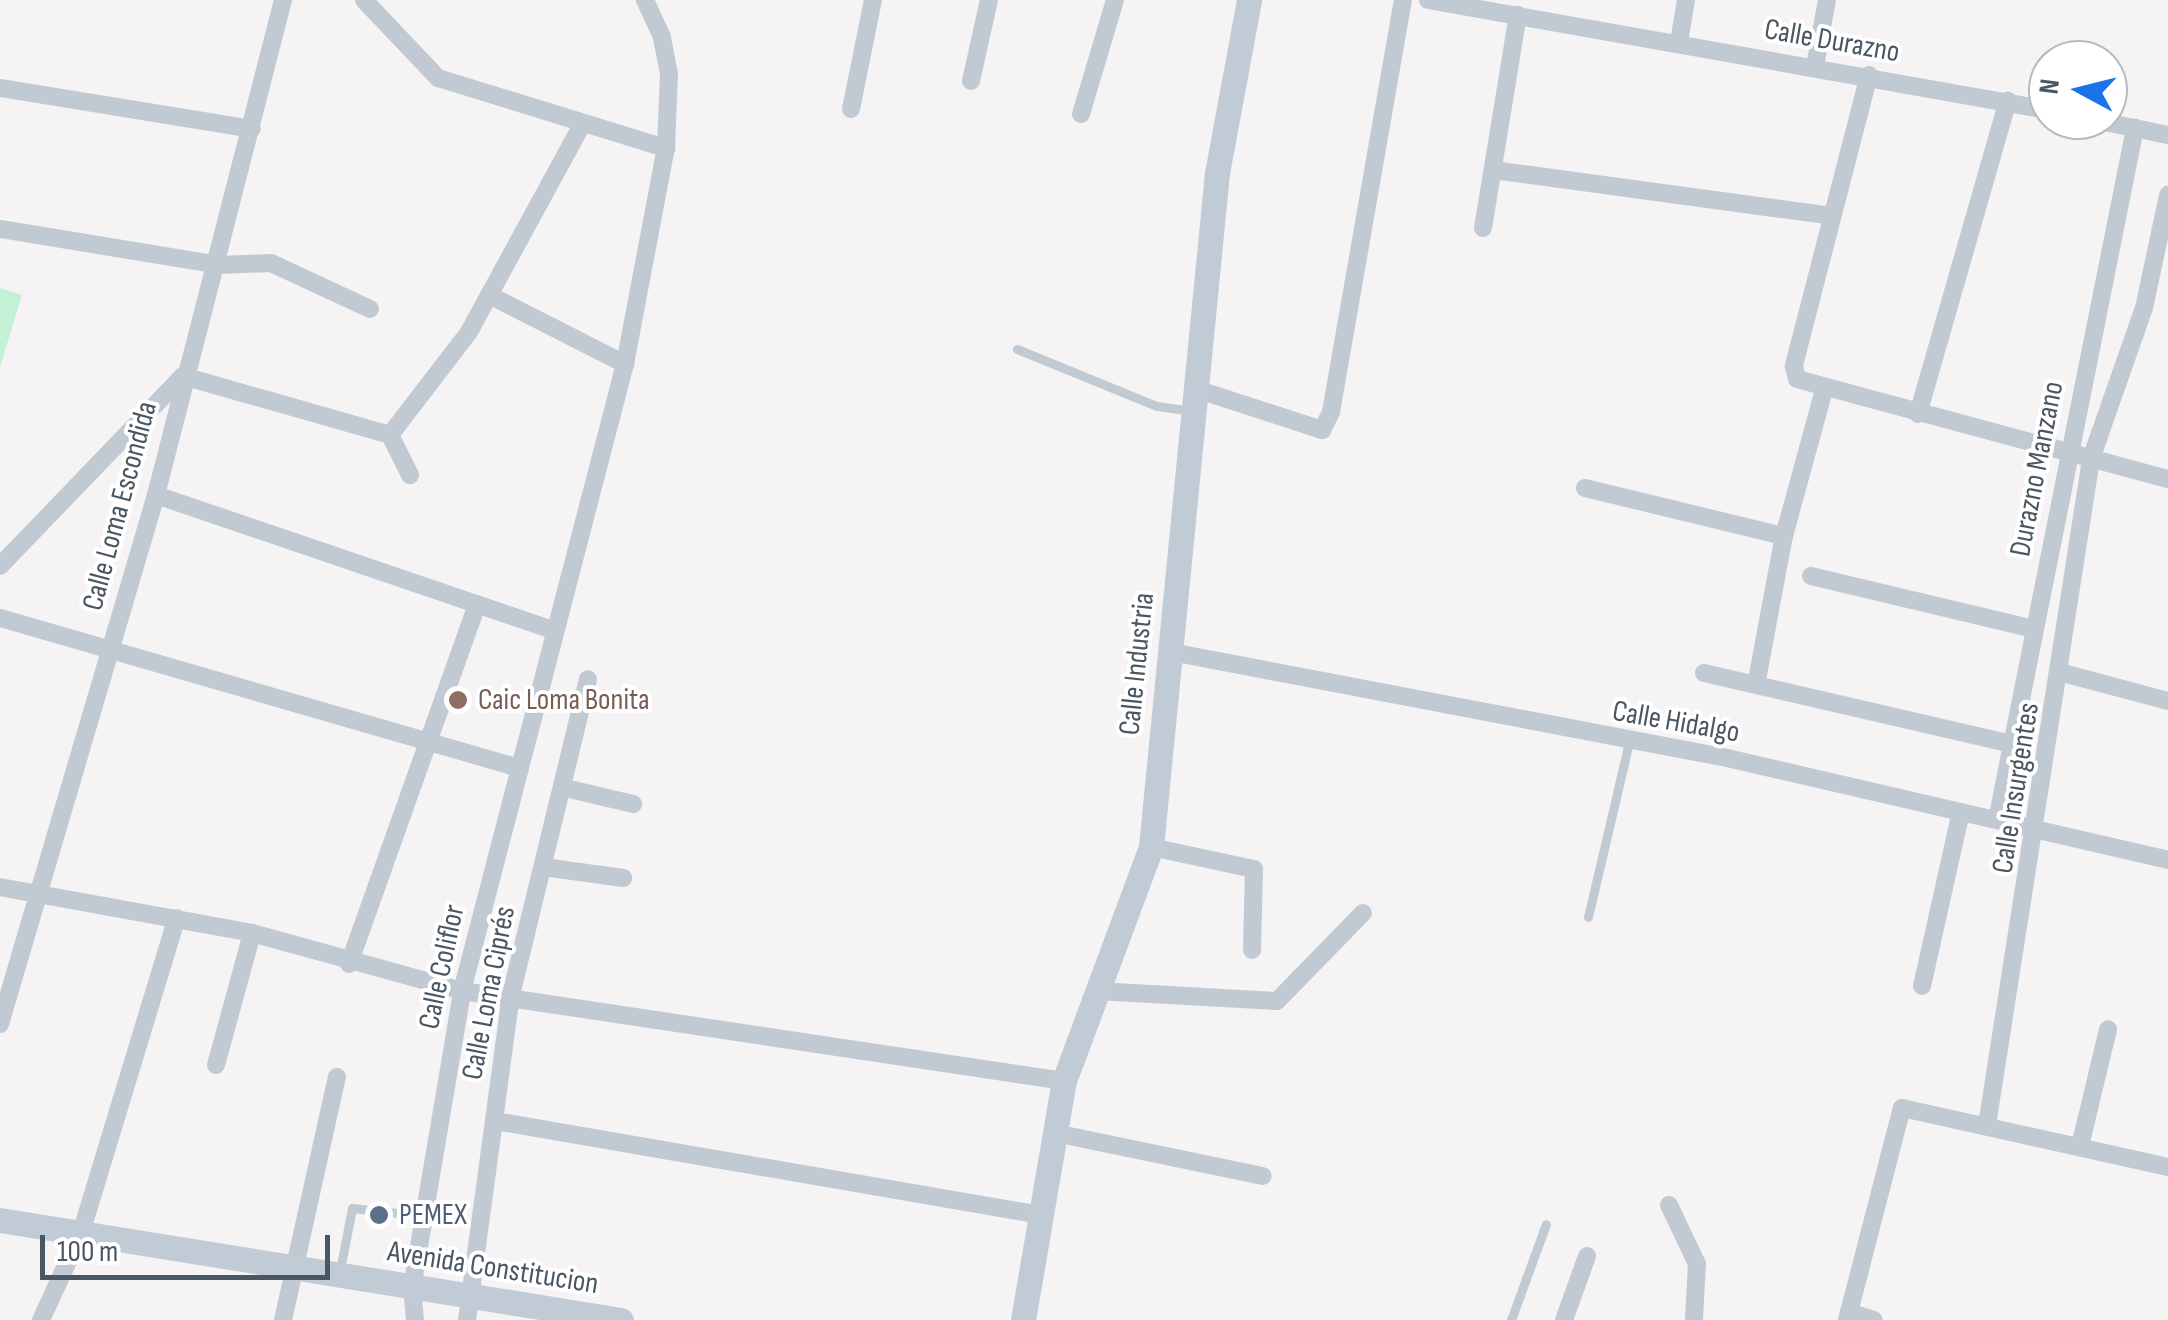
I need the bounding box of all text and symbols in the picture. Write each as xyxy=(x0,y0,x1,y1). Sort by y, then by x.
street label: Calle Durazno xyxy=(1762,11,1902,71)
north arrow xyxy=(2028,40,2128,140)
text: N xyxy=(2032,77,2067,96)
street label: Durazno Manzano xyxy=(2002,378,2072,560)
street label: Calle Loma Escondida xyxy=(75,398,165,614)
street label: Calle Industria xyxy=(1112,591,1162,737)
place label: Caic Loma Bonita xyxy=(478,682,650,718)
marker: Caic Loma Bonita xyxy=(447,689,469,711)
street label: Calle Hidalgo xyxy=(1610,693,1742,751)
street label: Calle Insurgentes xyxy=(1985,700,2047,876)
street label: Calle Coliflor xyxy=(411,902,473,1032)
street label: Calle Loma Ciprés xyxy=(455,903,523,1083)
place label: PEMEX xyxy=(399,1197,467,1233)
marker: PEMEX xyxy=(368,1204,390,1226)
scale bar xyxy=(45,1215,335,1277)
text: 100 m xyxy=(57,1234,118,1270)
street label: Avenida Constitucion xyxy=(385,1234,601,1302)

